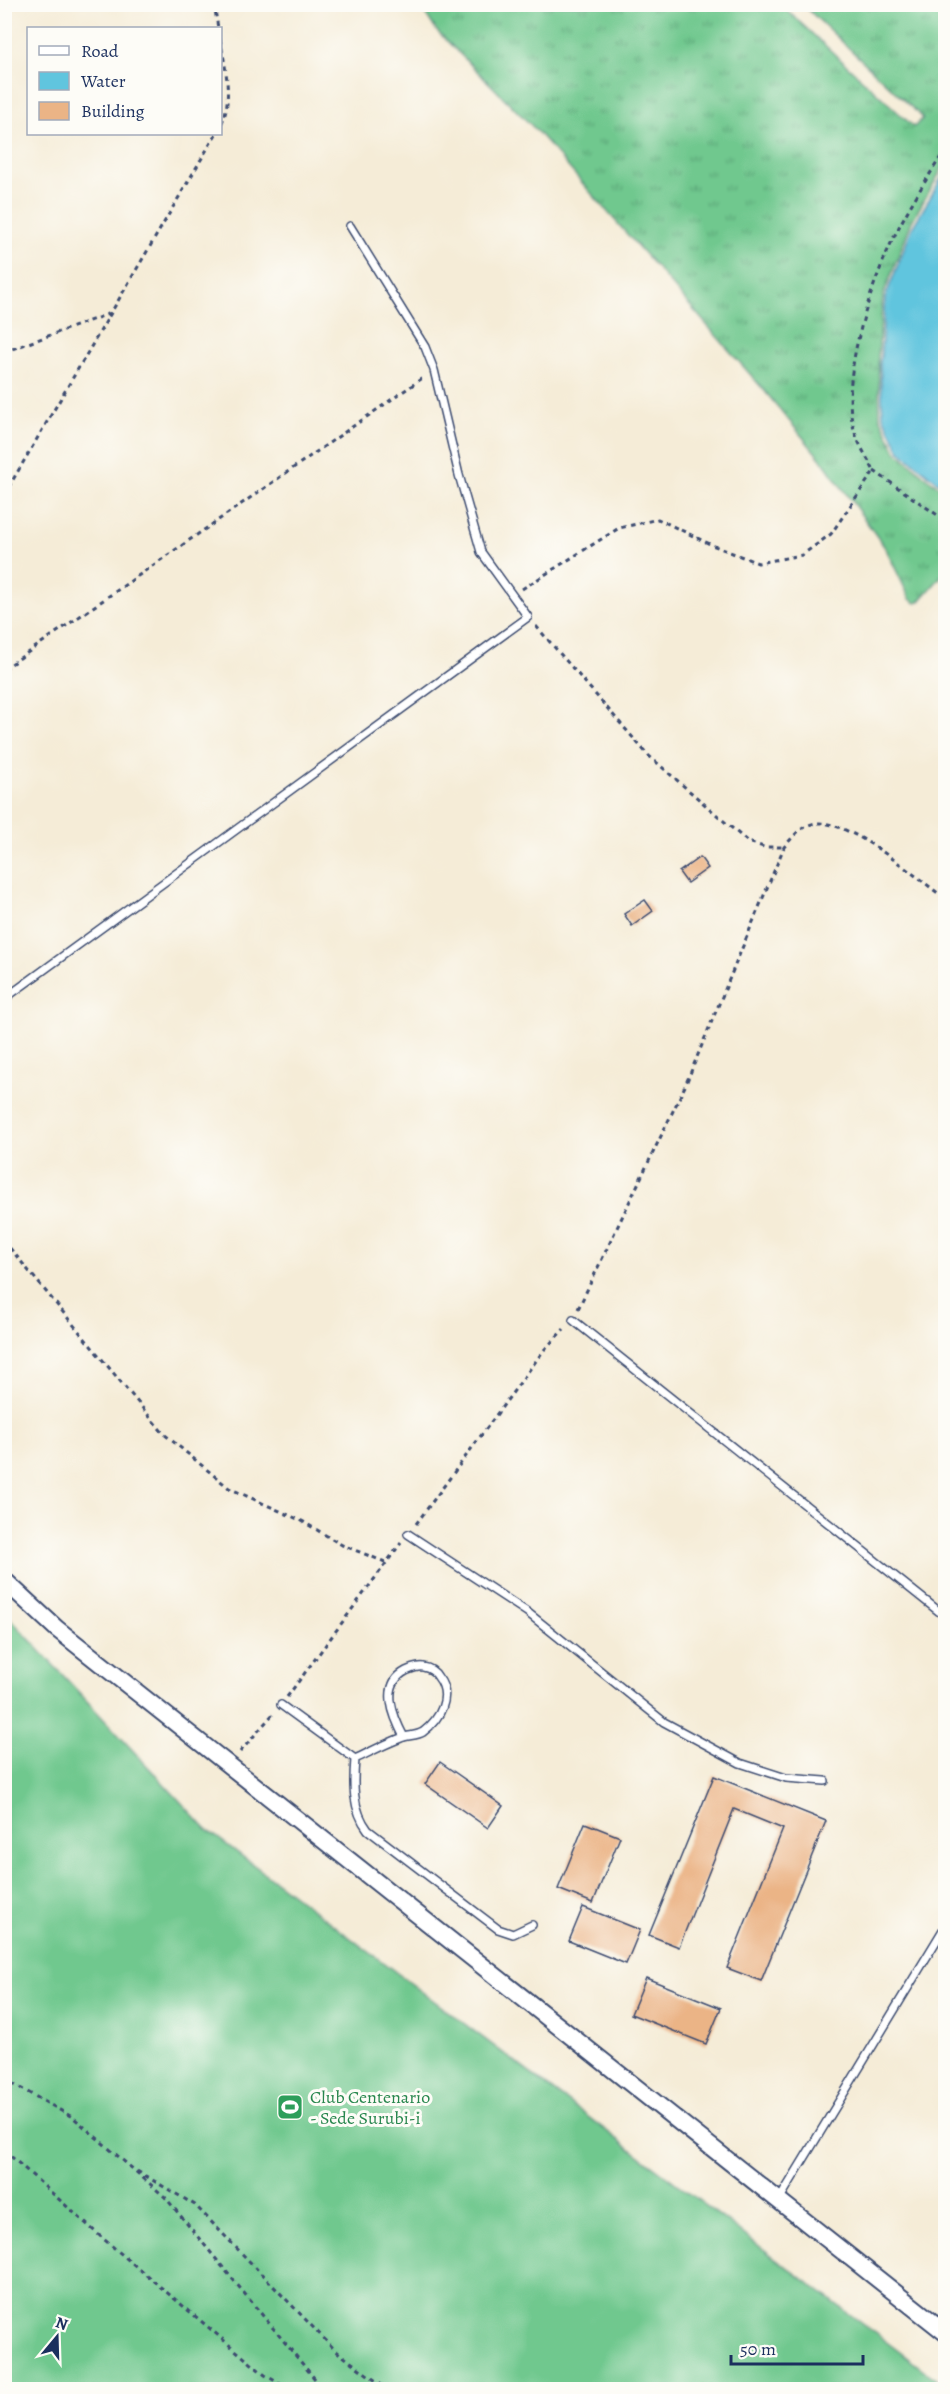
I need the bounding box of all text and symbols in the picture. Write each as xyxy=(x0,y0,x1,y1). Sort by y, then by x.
legend xyxy=(27,27,222,135)
text: Road xyxy=(81,39,119,63)
text: Water xyxy=(80,69,126,93)
text: Building xyxy=(81,99,145,123)
place label: Club Centenario - Sede Surubi-i xyxy=(310,2085,430,2130)
sports icon: Club Centenario - Sede Surubi-i xyxy=(275,2092,305,2122)
north arrow xyxy=(27,2307,87,2367)
text: N xyxy=(52,2311,71,2336)
scale bar xyxy=(731,2328,863,2366)
text: 50 m xyxy=(740,2337,776,2361)

